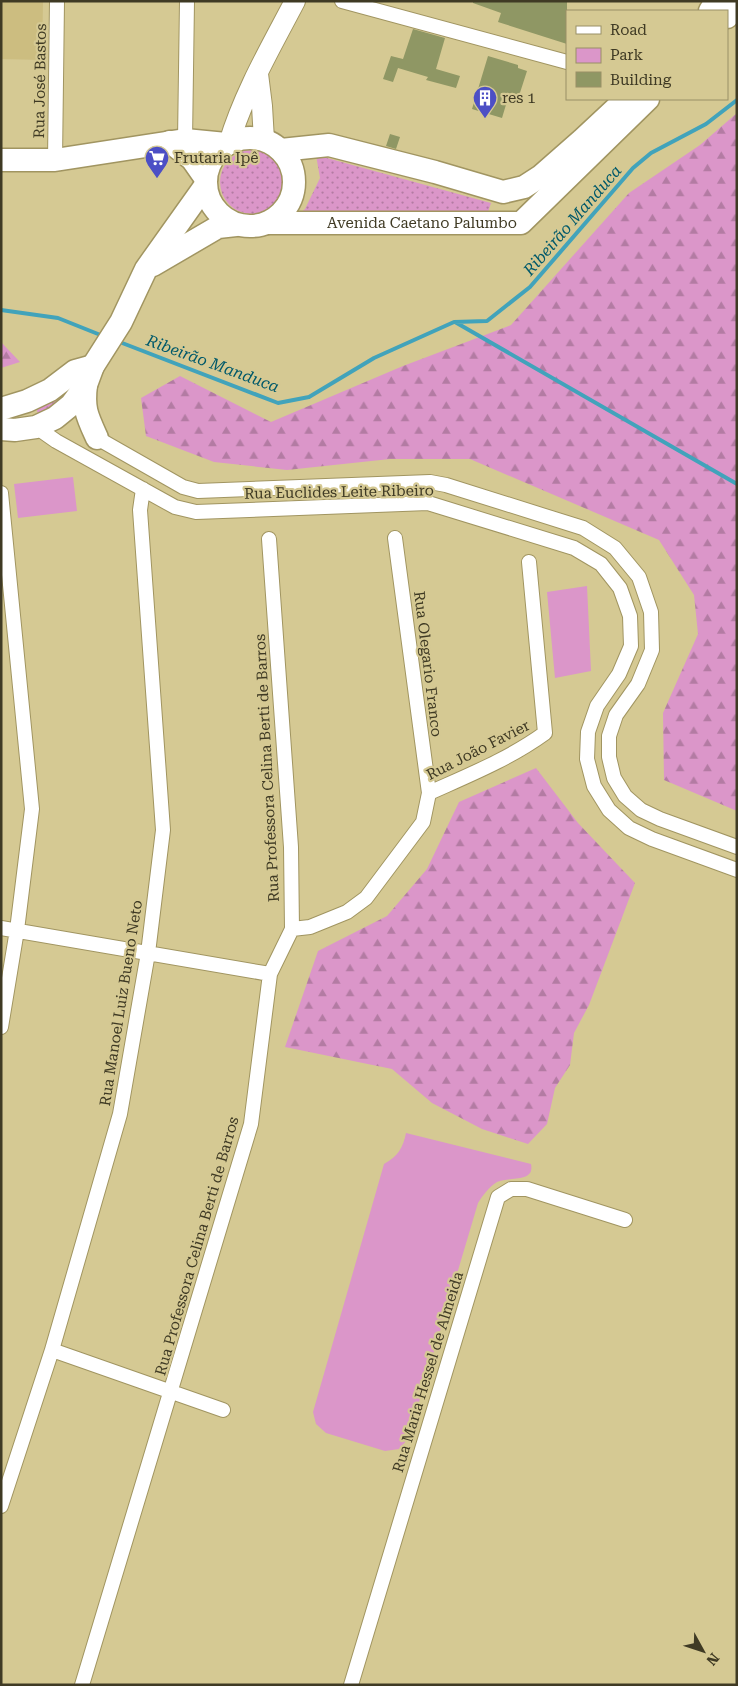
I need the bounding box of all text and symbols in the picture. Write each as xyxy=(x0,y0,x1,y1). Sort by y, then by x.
legend xyxy=(566,10,728,100)
text: Road xyxy=(610,21,647,39)
street label: Rua José Bastos xyxy=(30,23,50,139)
text: Park xyxy=(610,46,644,64)
text: Building xyxy=(610,71,672,89)
building icon: res 1 xyxy=(472,85,498,119)
place label: res 1 xyxy=(502,89,536,107)
supermarket icon: Frutaria Ipê xyxy=(144,145,170,179)
place label: Frutaria Ipê xyxy=(174,149,259,167)
water label: Ribeirão Manduca xyxy=(519,161,626,280)
street label: Avenida Caetano Palumbo xyxy=(327,214,517,232)
water label: Ribeirão Manduca xyxy=(143,330,282,396)
street label: Rua Euclides Leite Ribeiro xyxy=(244,481,434,503)
street label: Rua Olegario Franco xyxy=(410,590,446,738)
street label: Rua Professora Celina Berti de Barros xyxy=(251,633,283,903)
street label: Rua João Favier xyxy=(423,716,533,784)
street label: Rua Manoel Luiz Bueno Neto xyxy=(96,899,146,1107)
street label: Rua Professora Celina Berti de Barros xyxy=(151,1114,243,1378)
street label: Rua Maria Hessel de Almeida xyxy=(389,1269,467,1475)
north arrow xyxy=(678,1626,728,1676)
text: N xyxy=(703,1650,723,1669)

